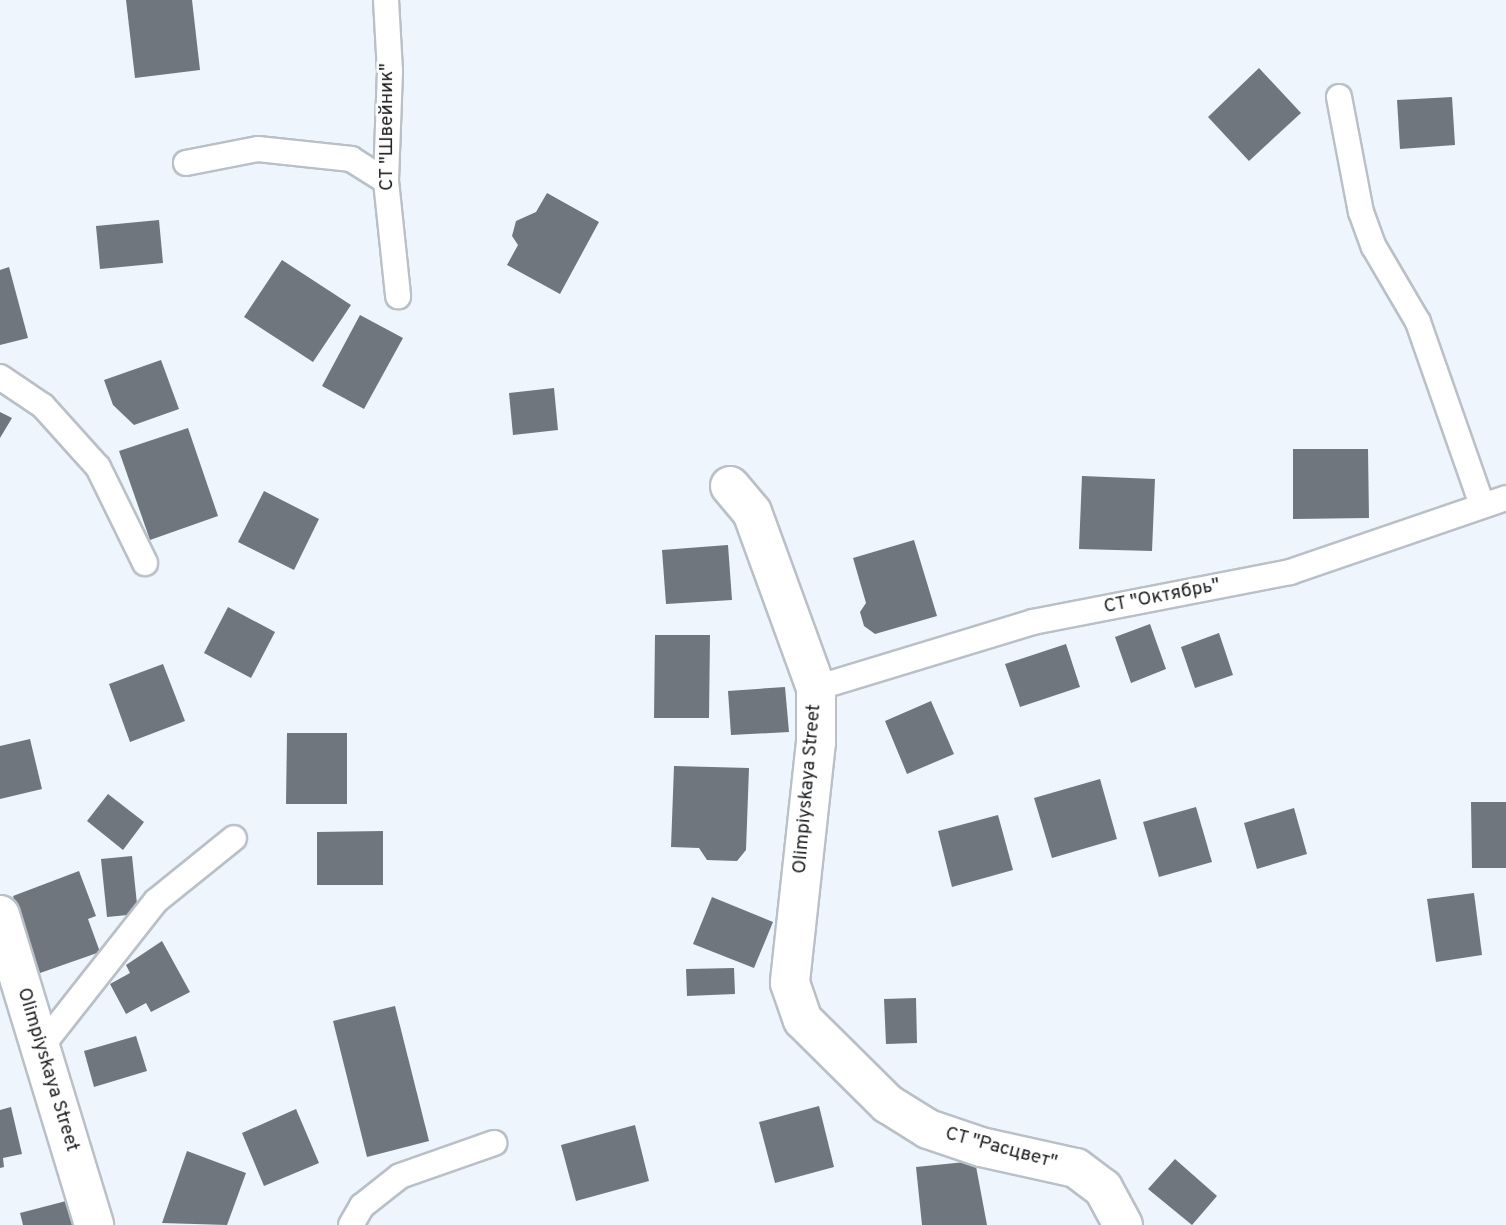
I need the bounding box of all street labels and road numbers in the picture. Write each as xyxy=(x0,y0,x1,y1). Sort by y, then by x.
street label: СТ "Швейник" xyxy=(377,63,399,191)
street label: СТ "Октябрь" xyxy=(1102,574,1222,620)
street label: Olimpiyskaya Street xyxy=(789,703,827,875)
street label: Olimpiyskaya Street xyxy=(11,985,83,1155)
street label: СТ "Расцвет" xyxy=(942,1123,1060,1175)

